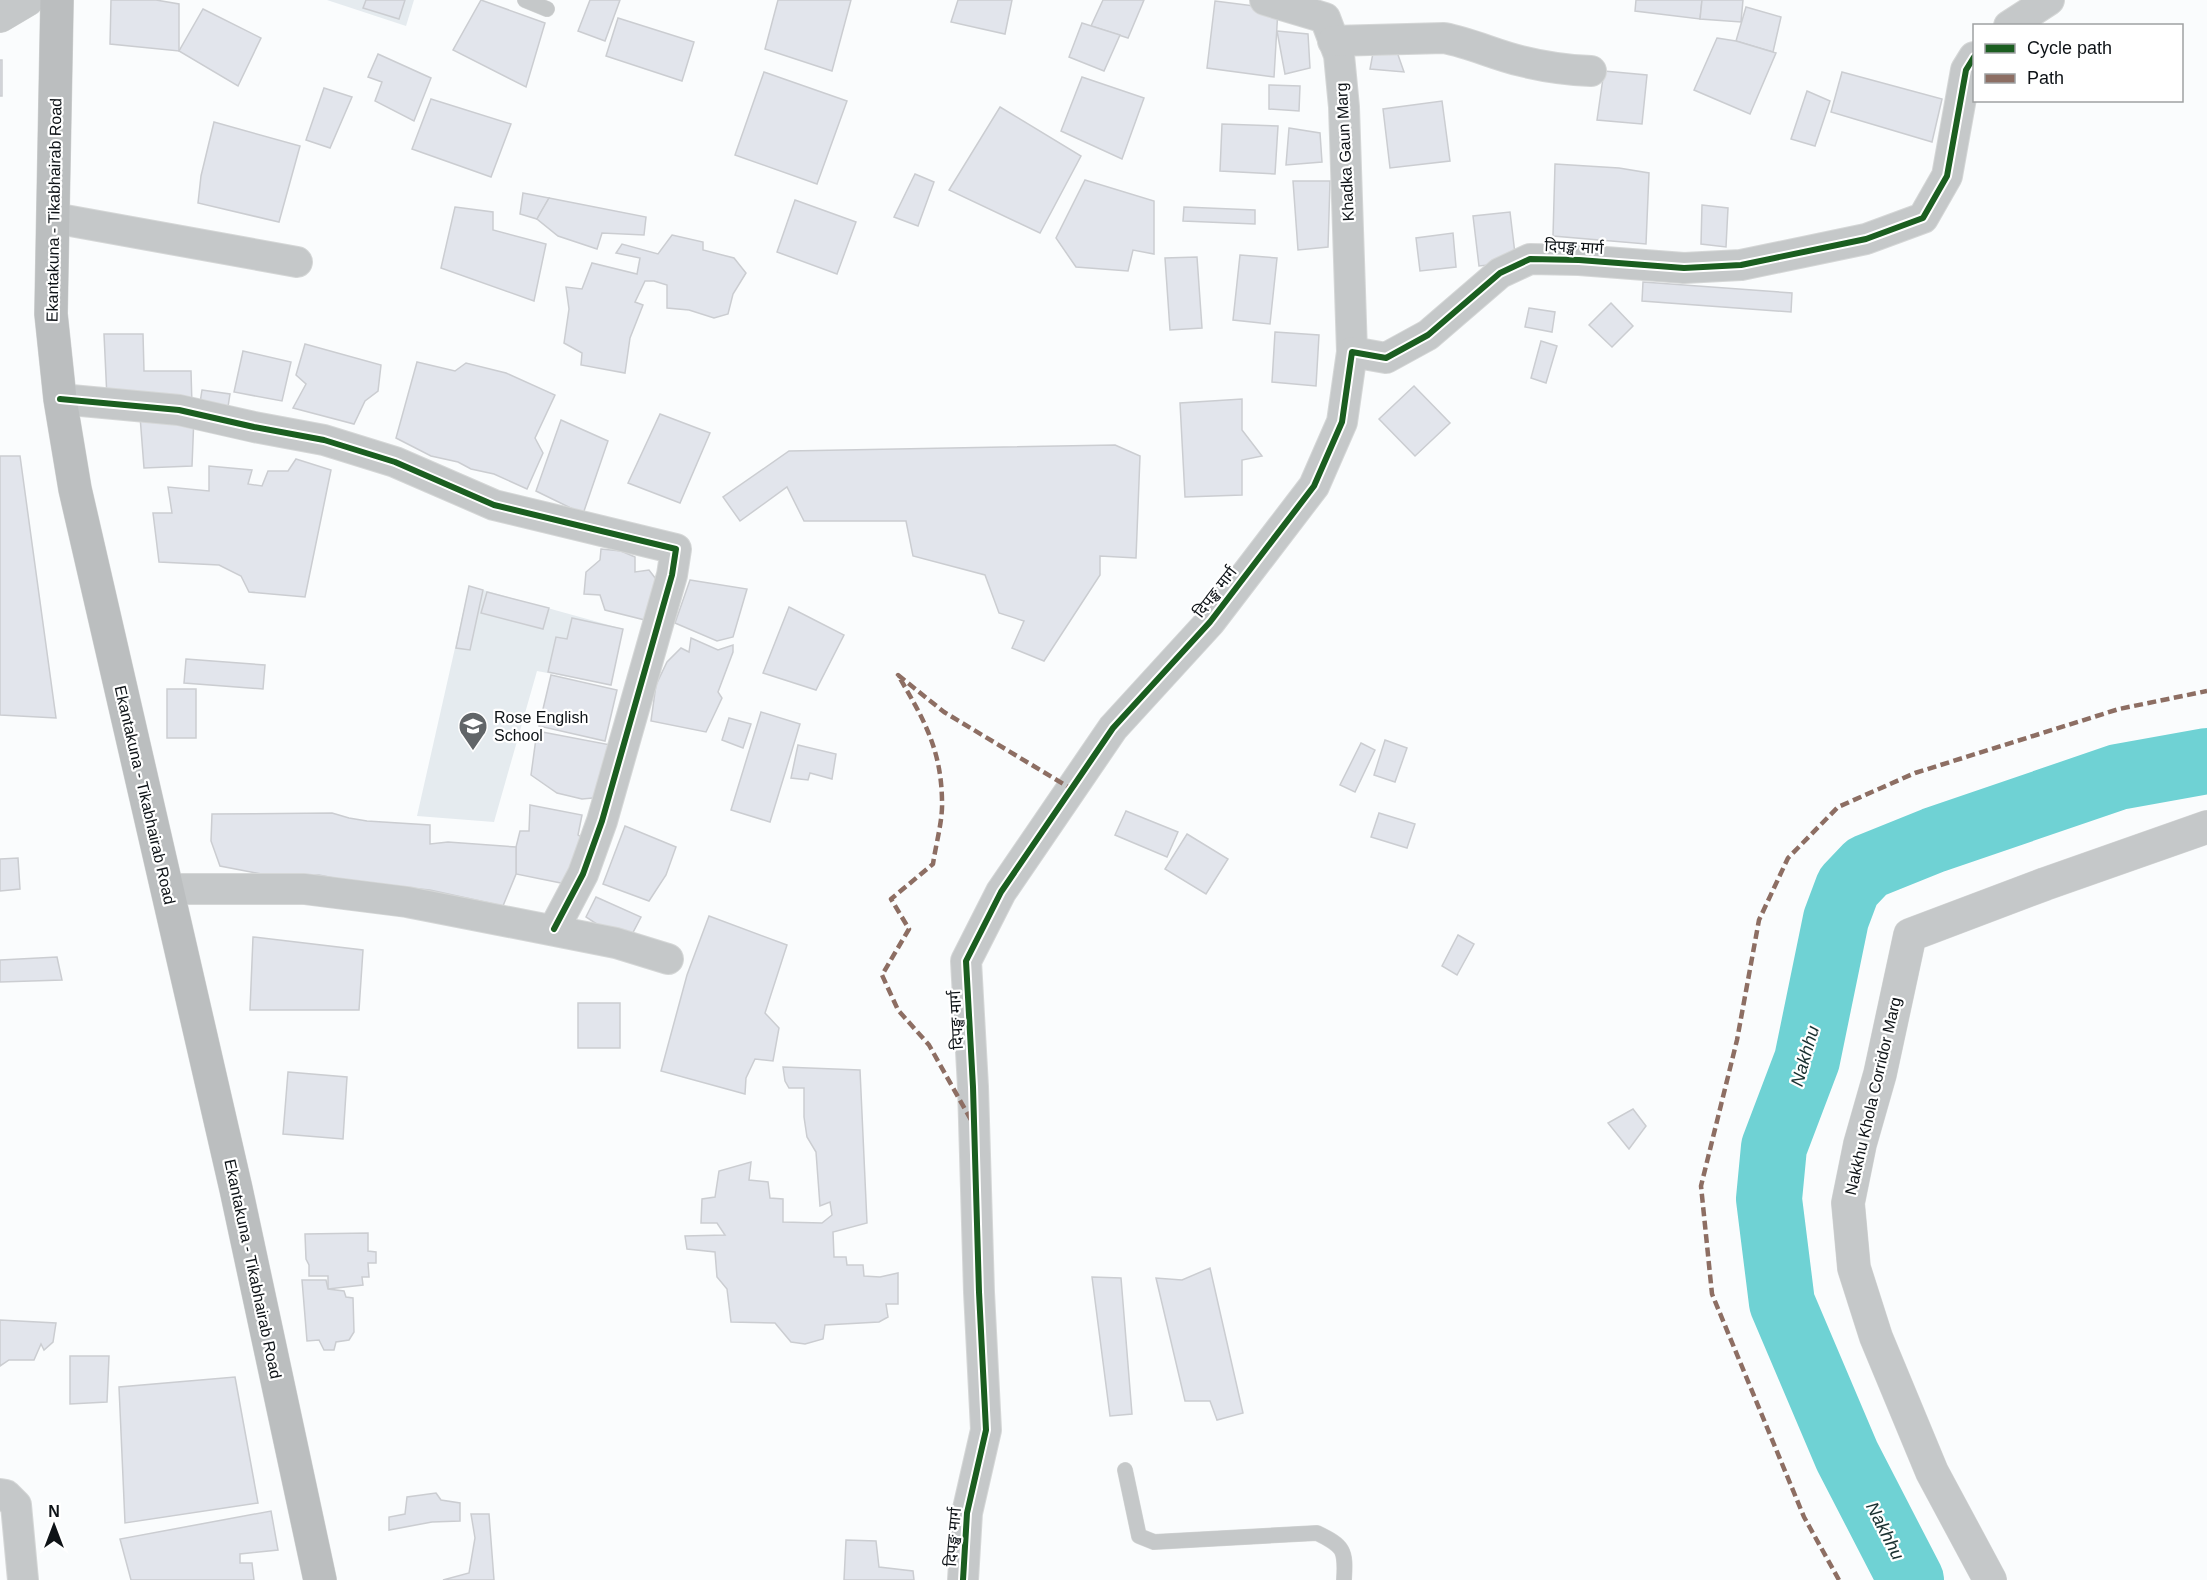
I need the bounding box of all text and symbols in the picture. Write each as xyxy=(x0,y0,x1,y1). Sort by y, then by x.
legend xyxy=(1973,24,2183,102)
text: Cycle path xyxy=(2027,38,2112,58)
text: Path xyxy=(2027,68,2064,88)
street label: Khadka Gaun Marg xyxy=(1333,82,1357,222)
street label: Ekantakuna - Tikabhairab Road xyxy=(44,98,64,322)
street label: दिपङ्ख मार्ग xyxy=(1544,236,1605,257)
street label: दिपङ्ख मार्ग xyxy=(1189,562,1240,620)
street label: Ekantakuna - Tikabhairab Road xyxy=(112,684,178,906)
place label: Rose English School xyxy=(494,709,588,744)
school or university icon: Rose English School xyxy=(457,710,489,752)
street label: दिपङ्ख मार्ग xyxy=(945,989,966,1050)
street label: Nakkhu Khola Corridor Marg xyxy=(1842,995,1904,1197)
water label: Nakhhu xyxy=(1787,1023,1823,1089)
street label: Ekantakuna - Tikabhairab Road xyxy=(221,1158,285,1380)
north arrow xyxy=(24,1496,84,1556)
water label: Nakhhu xyxy=(1862,1499,1908,1563)
text: N xyxy=(48,1503,60,1520)
street label: दिपङ्ख मार्ग xyxy=(941,1506,964,1567)

